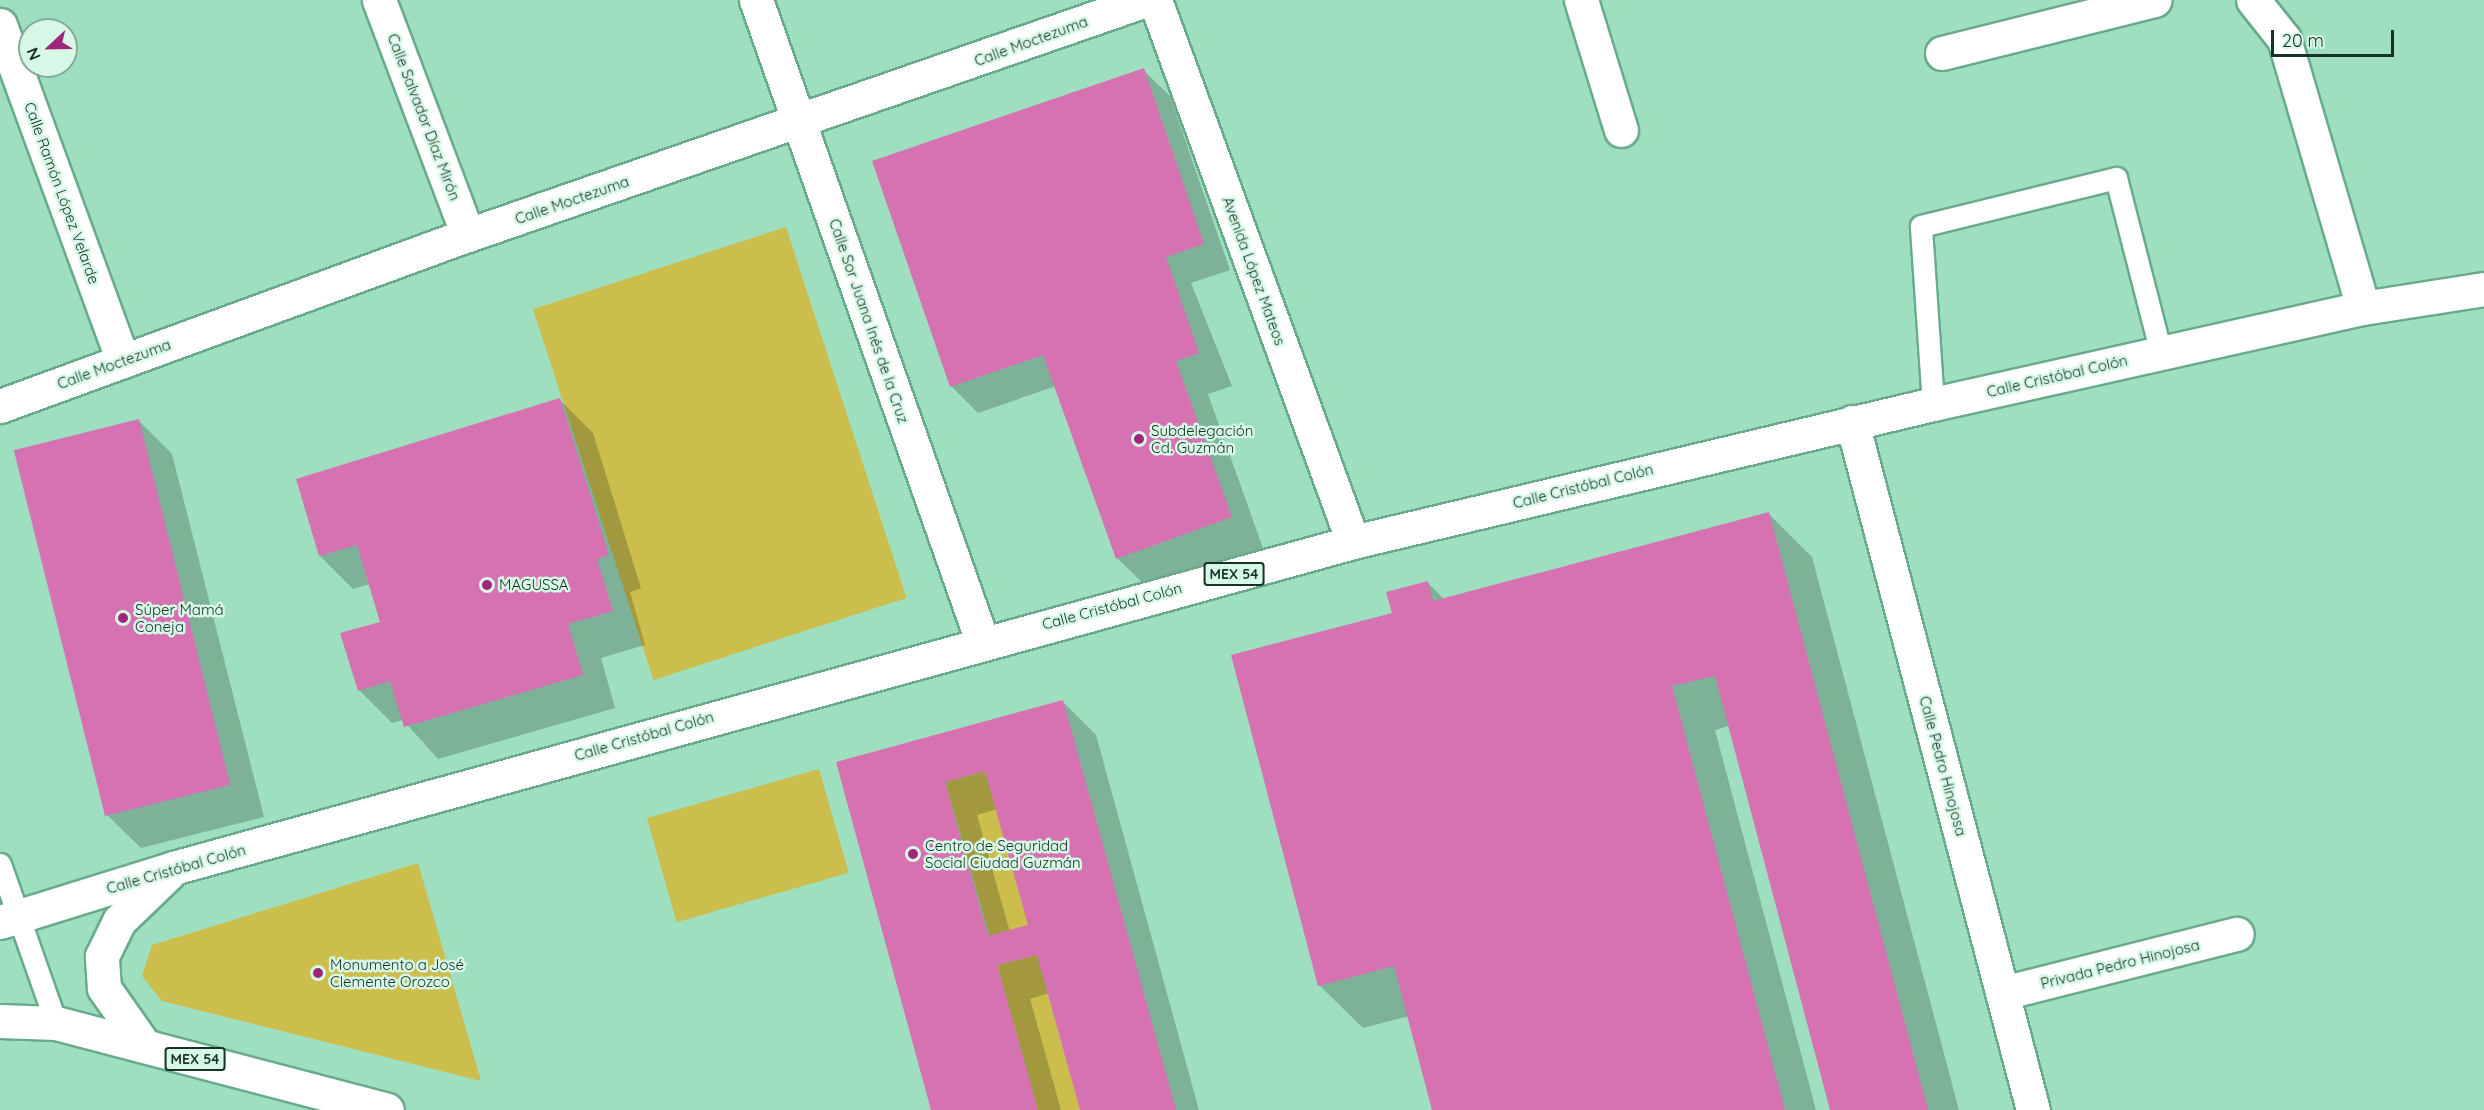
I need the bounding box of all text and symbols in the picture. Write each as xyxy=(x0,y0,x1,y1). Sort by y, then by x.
street label: Calle Moctezuma xyxy=(972,12,1090,70)
north arrow xyxy=(18,18,78,78)
scale bar xyxy=(2274,18,2397,56)
text: 20 m xyxy=(2282,29,2324,52)
street label: Calle Salvador Díaz Mirón xyxy=(384,31,464,203)
text: N xyxy=(22,45,45,63)
street label: Calle Ramón López Velarde xyxy=(21,99,103,287)
street label: Calle Moctezuma xyxy=(513,172,631,228)
street label: Avenida López Mateos xyxy=(1219,194,1289,348)
street label: Calle Sor Juana Inés de la Cruz xyxy=(825,216,913,426)
street label: Calle Moctezuma xyxy=(55,335,173,393)
street label: Calle Cristóbal Colón xyxy=(1985,351,2129,401)
place label: Subdelegación Cd. Guzmán xyxy=(1151,421,1253,456)
marker: Subdelegación Cd. Guzmán xyxy=(1132,432,1146,446)
street label: Calle Cristóbal Colón xyxy=(1511,460,1655,512)
road number: MEX 54 xyxy=(1202,563,1266,585)
place label: MAGUSSA xyxy=(499,576,569,594)
marker: MAGUSSA xyxy=(480,578,494,592)
street label: Calle Cristóbal Colón xyxy=(1040,579,1184,633)
place label: Súper Mamá Coneja xyxy=(135,600,224,635)
marker: Súper Mamá Coneja xyxy=(116,611,130,625)
street label: Calle Pedro Hinojosa xyxy=(1916,694,1970,838)
street label: Calle Cristóbal Colón xyxy=(572,708,716,764)
place label: Centro de Seguridad Social Ciudad Guzmán xyxy=(925,836,1081,871)
street label: Calle Cristóbal Colón xyxy=(104,841,248,897)
marker: Centro de Seguridad Social Ciudad Guzmán xyxy=(906,847,920,861)
street label: Privada Pedro Hinojosa xyxy=(2039,936,2201,992)
place label: Monumento a José Clemente Orozco xyxy=(330,955,464,990)
marker: Monumento a José Clemente Orozco xyxy=(311,966,325,980)
road number: MEX 54 xyxy=(164,1048,226,1070)

